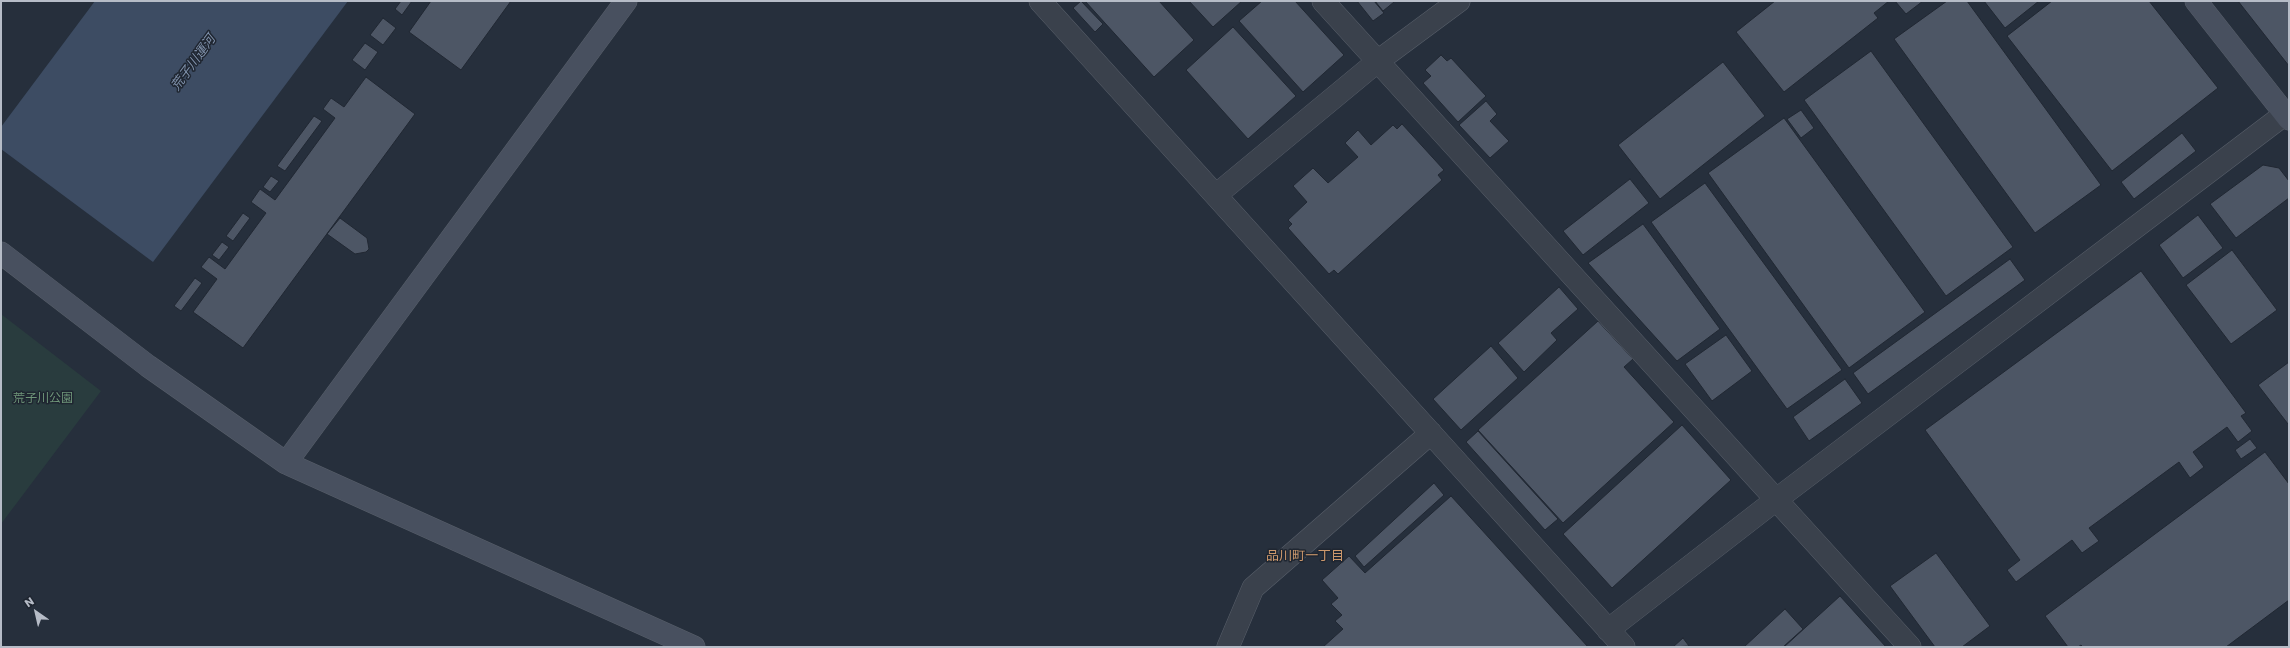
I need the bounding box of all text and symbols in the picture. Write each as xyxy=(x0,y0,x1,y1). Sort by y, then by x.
water label: 荒子川運河 xyxy=(169,32,219,94)
park label: 荒子川公園 xyxy=(13,392,73,406)
district label: 品川町一丁目 xyxy=(1266,549,1344,565)
north arrow xyxy=(16,592,56,632)
text: N xyxy=(21,593,37,611)

